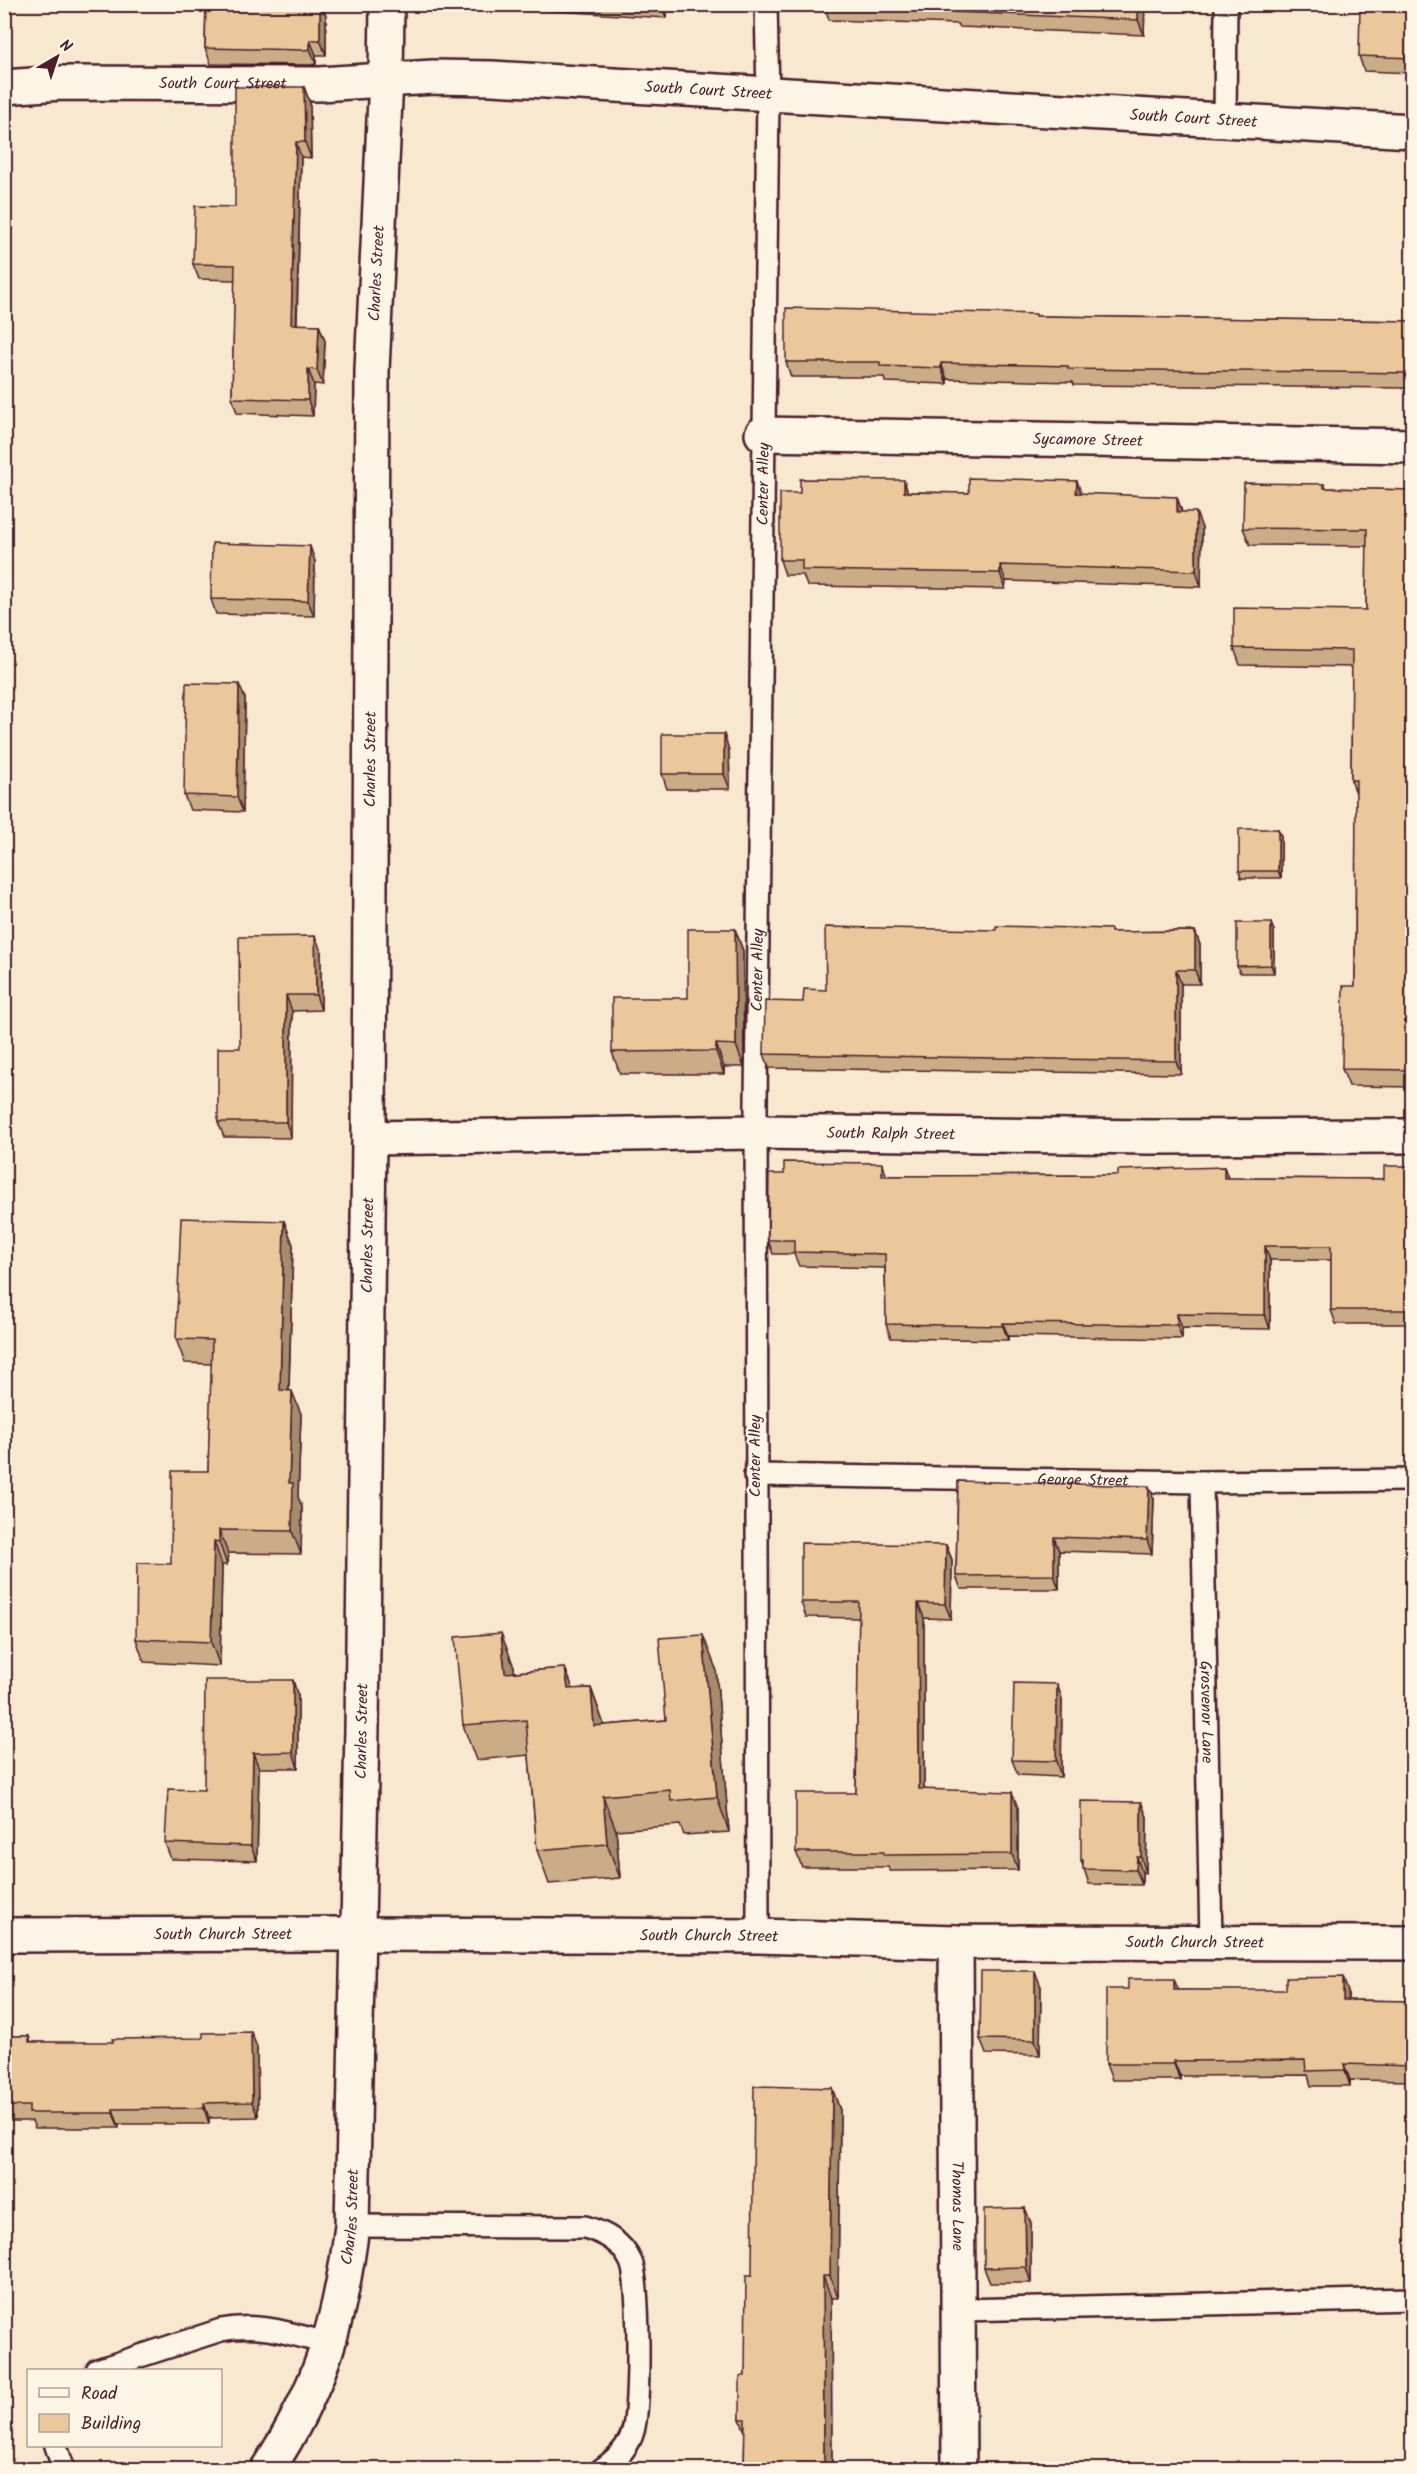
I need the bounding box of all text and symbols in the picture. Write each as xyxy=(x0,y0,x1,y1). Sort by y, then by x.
north arrow xyxy=(27,27,87,87)
text: N xyxy=(54,34,77,59)
street label: South Court Street xyxy=(159,71,288,96)
street label: South Court Street xyxy=(644,74,774,107)
street label: South Court Street xyxy=(1129,102,1259,135)
street label: Charles Street xyxy=(362,224,391,322)
street label: Sycamore Street xyxy=(1033,427,1144,454)
street label: Center Alley xyxy=(750,442,776,526)
street label: Charles Street xyxy=(358,710,383,807)
street label: Center Alley xyxy=(745,928,771,1012)
street label: South Ralph Street xyxy=(826,1120,956,1147)
street label: Charles Street xyxy=(355,1196,381,1293)
street label: Center Alley xyxy=(743,1414,768,1497)
street label: George Street xyxy=(1037,1467,1130,1493)
street label: Grosvenor Lane xyxy=(1193,1660,1220,1764)
street label: Charles Street xyxy=(348,1682,375,1779)
street label: South Church Street xyxy=(154,1922,293,1947)
street label: South Church Street xyxy=(640,1923,779,1949)
street label: South Church Street xyxy=(1126,1930,1265,1955)
street label: Thomas Lane xyxy=(945,2161,970,2251)
street label: Charles Street xyxy=(334,2168,366,2267)
legend xyxy=(27,2369,222,2447)
text: Road xyxy=(81,2380,118,2409)
text: Building xyxy=(81,2410,141,2439)

